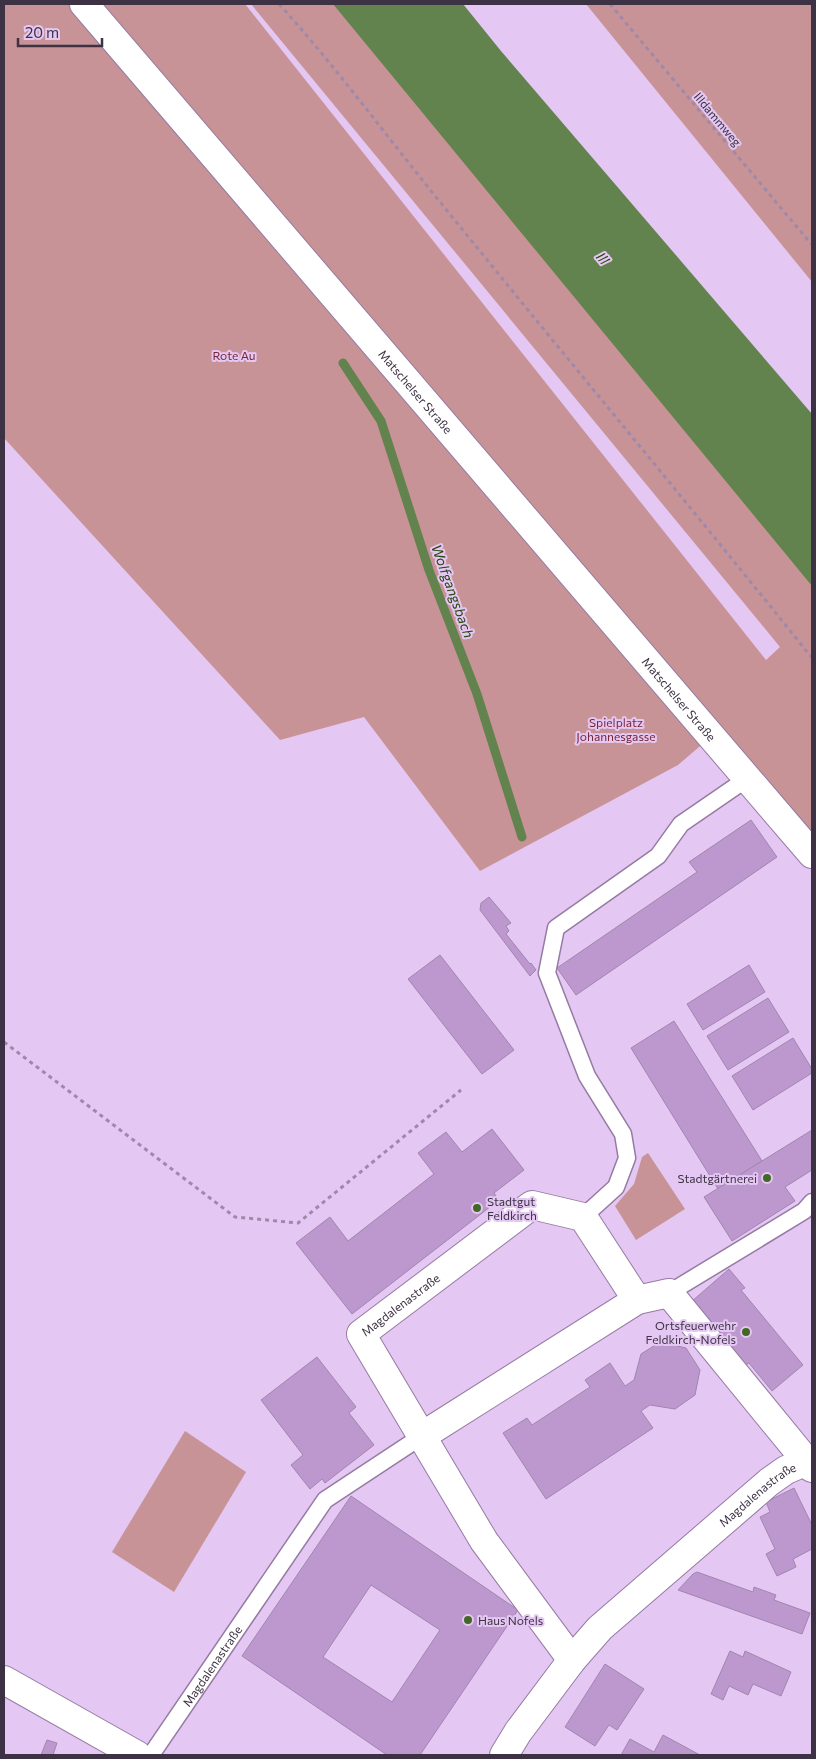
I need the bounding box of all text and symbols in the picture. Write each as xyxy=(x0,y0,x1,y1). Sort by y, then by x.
scale bar xyxy=(18,15,101,47)
text: 20 m xyxy=(25,23,59,41)
street label: Illdammweg xyxy=(692,89,745,149)
water label: Ill xyxy=(593,248,613,268)
street label: Matschelser Straße xyxy=(376,347,455,436)
park label: Rote Au xyxy=(212,348,256,362)
water label: Wolfgangsbach xyxy=(428,542,478,640)
street label: Matschelser Straße xyxy=(640,654,719,744)
park label: Spielplatz Johannesgasse xyxy=(576,715,656,744)
place label: Stadtgärtnerei xyxy=(677,1171,757,1185)
marker: Stadtgärtnerei xyxy=(761,1172,773,1184)
place label: Stadtgut Feldkirch xyxy=(487,1194,537,1222)
marker: Stadtgut Feldkirch xyxy=(471,1202,483,1214)
street label: Magdalenastraße xyxy=(358,1270,442,1339)
place label: Ortsfeuerwehr Feldkirch-Nofels xyxy=(646,1318,736,1346)
marker: Ortsfeuerwehr Feldkirch-Nofels xyxy=(740,1326,752,1338)
street label: Magdalenastraße xyxy=(716,1460,798,1529)
place label: Haus Nofels xyxy=(478,1613,543,1627)
marker: Haus Nofels xyxy=(462,1614,474,1626)
street label: Magdalenastraße xyxy=(179,1623,244,1709)

